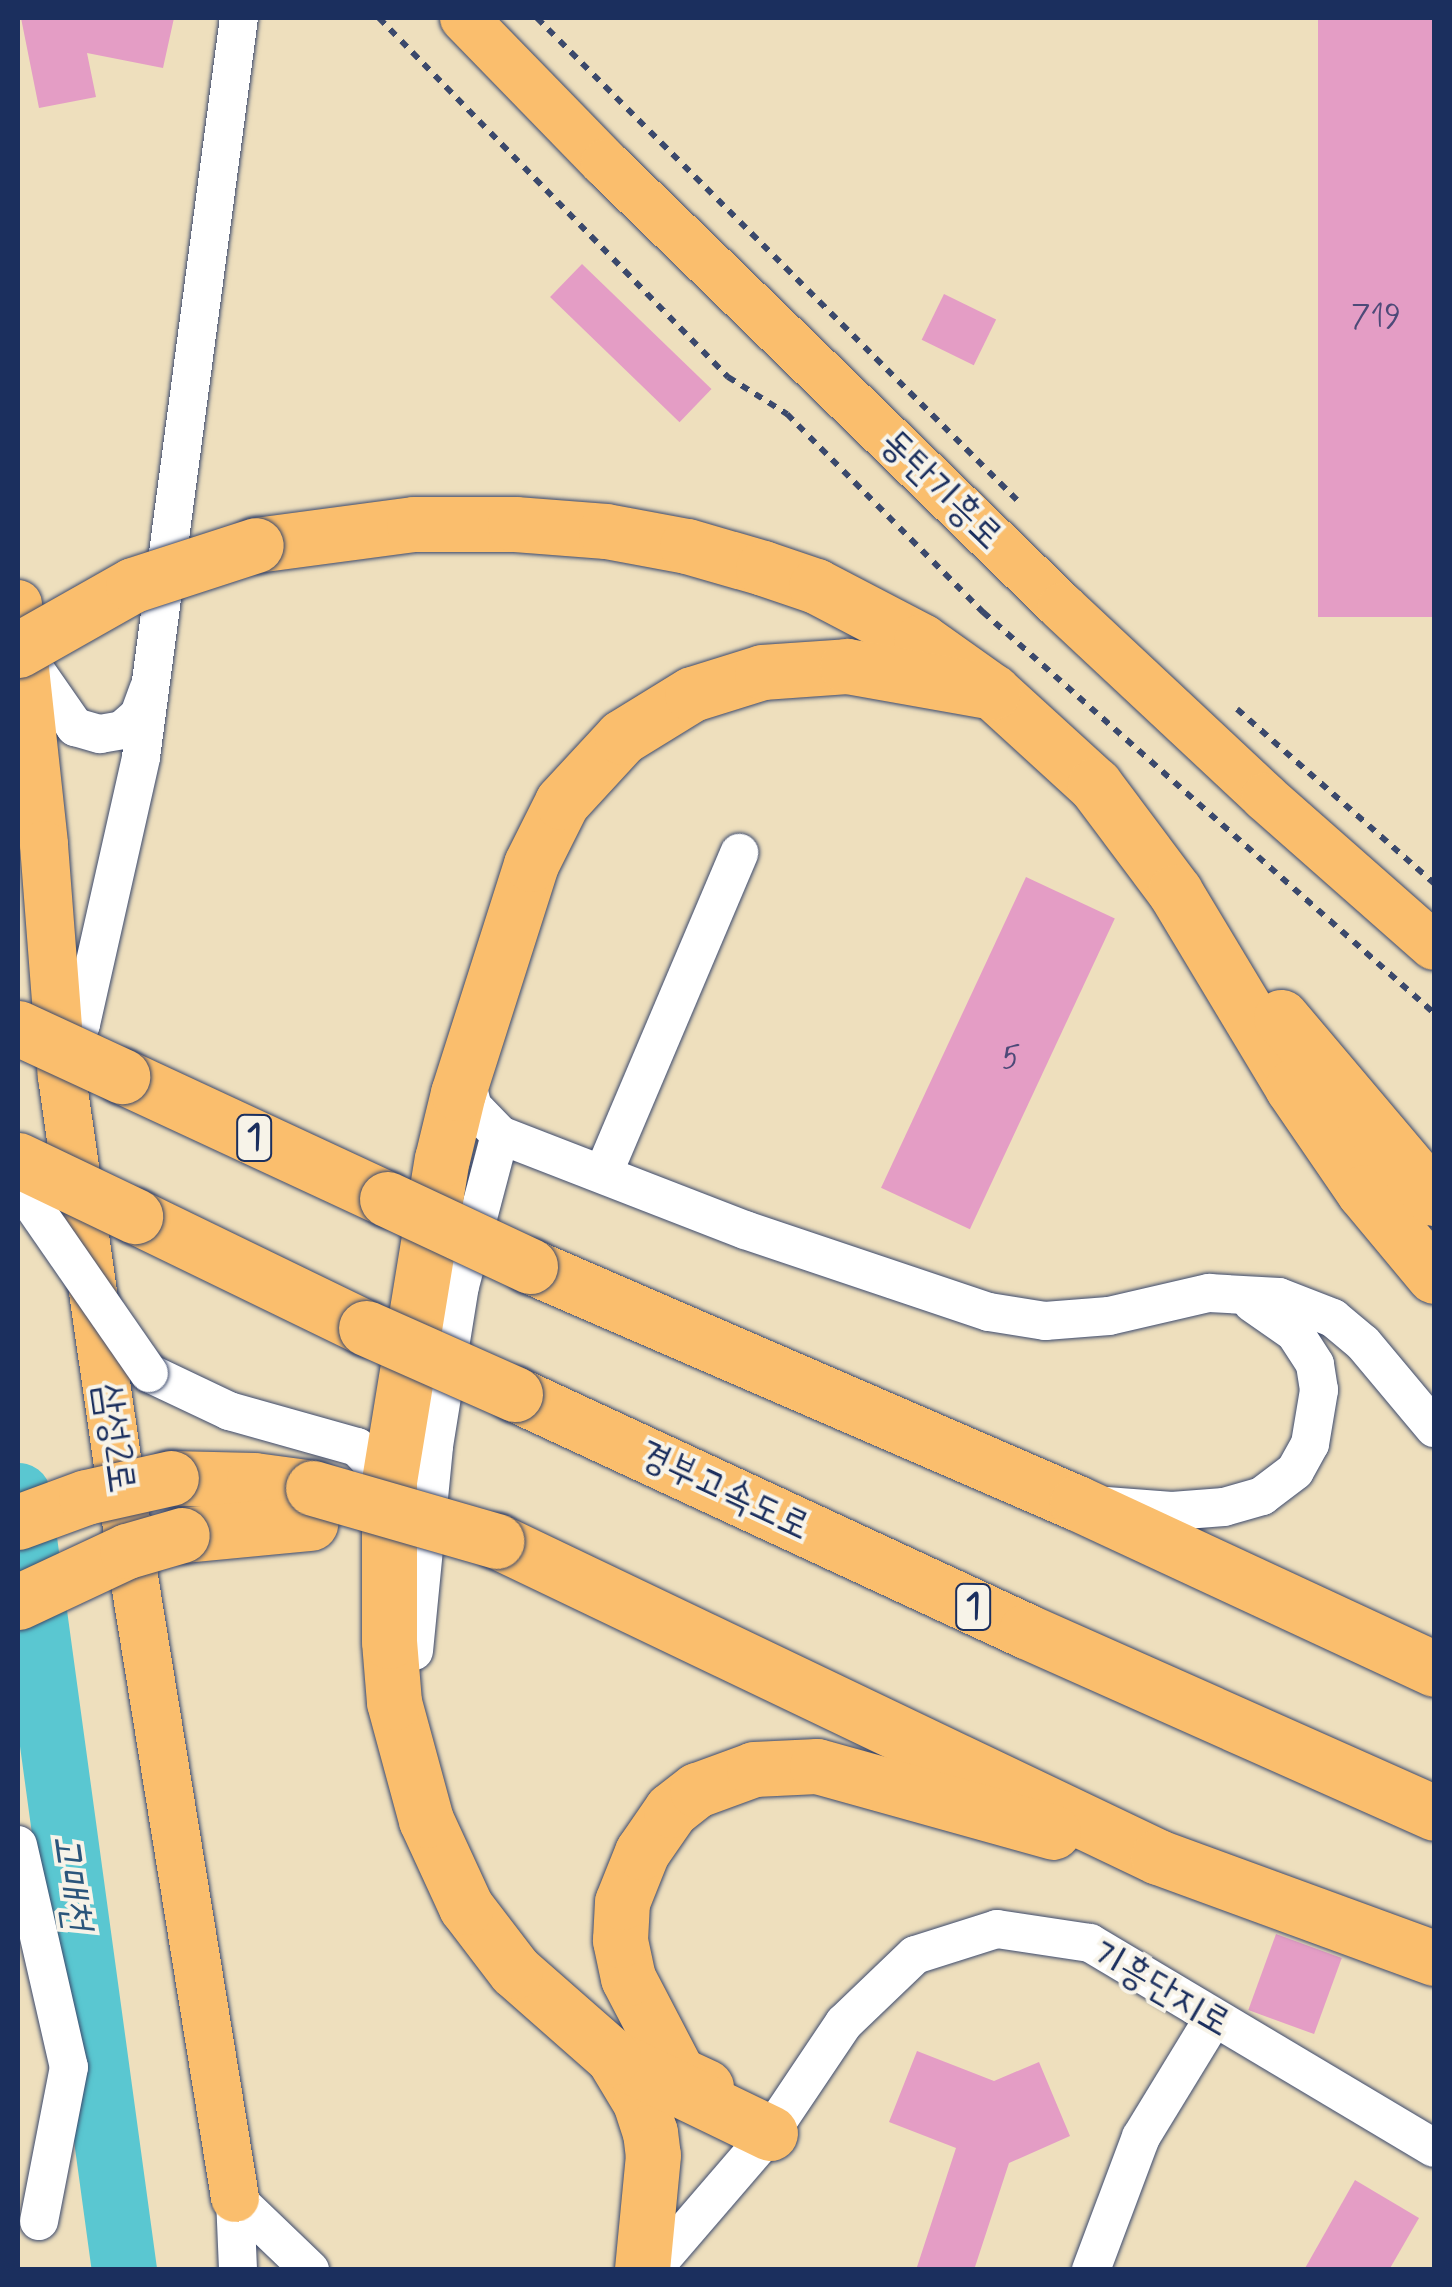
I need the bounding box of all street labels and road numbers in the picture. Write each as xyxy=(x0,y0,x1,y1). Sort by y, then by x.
street label: 동탄기흥로 xyxy=(870,420,1012,560)
road number: 1 xyxy=(234,1108,274,1168)
street label: 삼성2로 xyxy=(84,1380,144,1496)
street label: 경부고속도로 xyxy=(631,1432,817,1550)
road number: 1 xyxy=(953,1577,993,1637)
street label: 기흥단지로 xyxy=(1083,1931,1239,2047)

